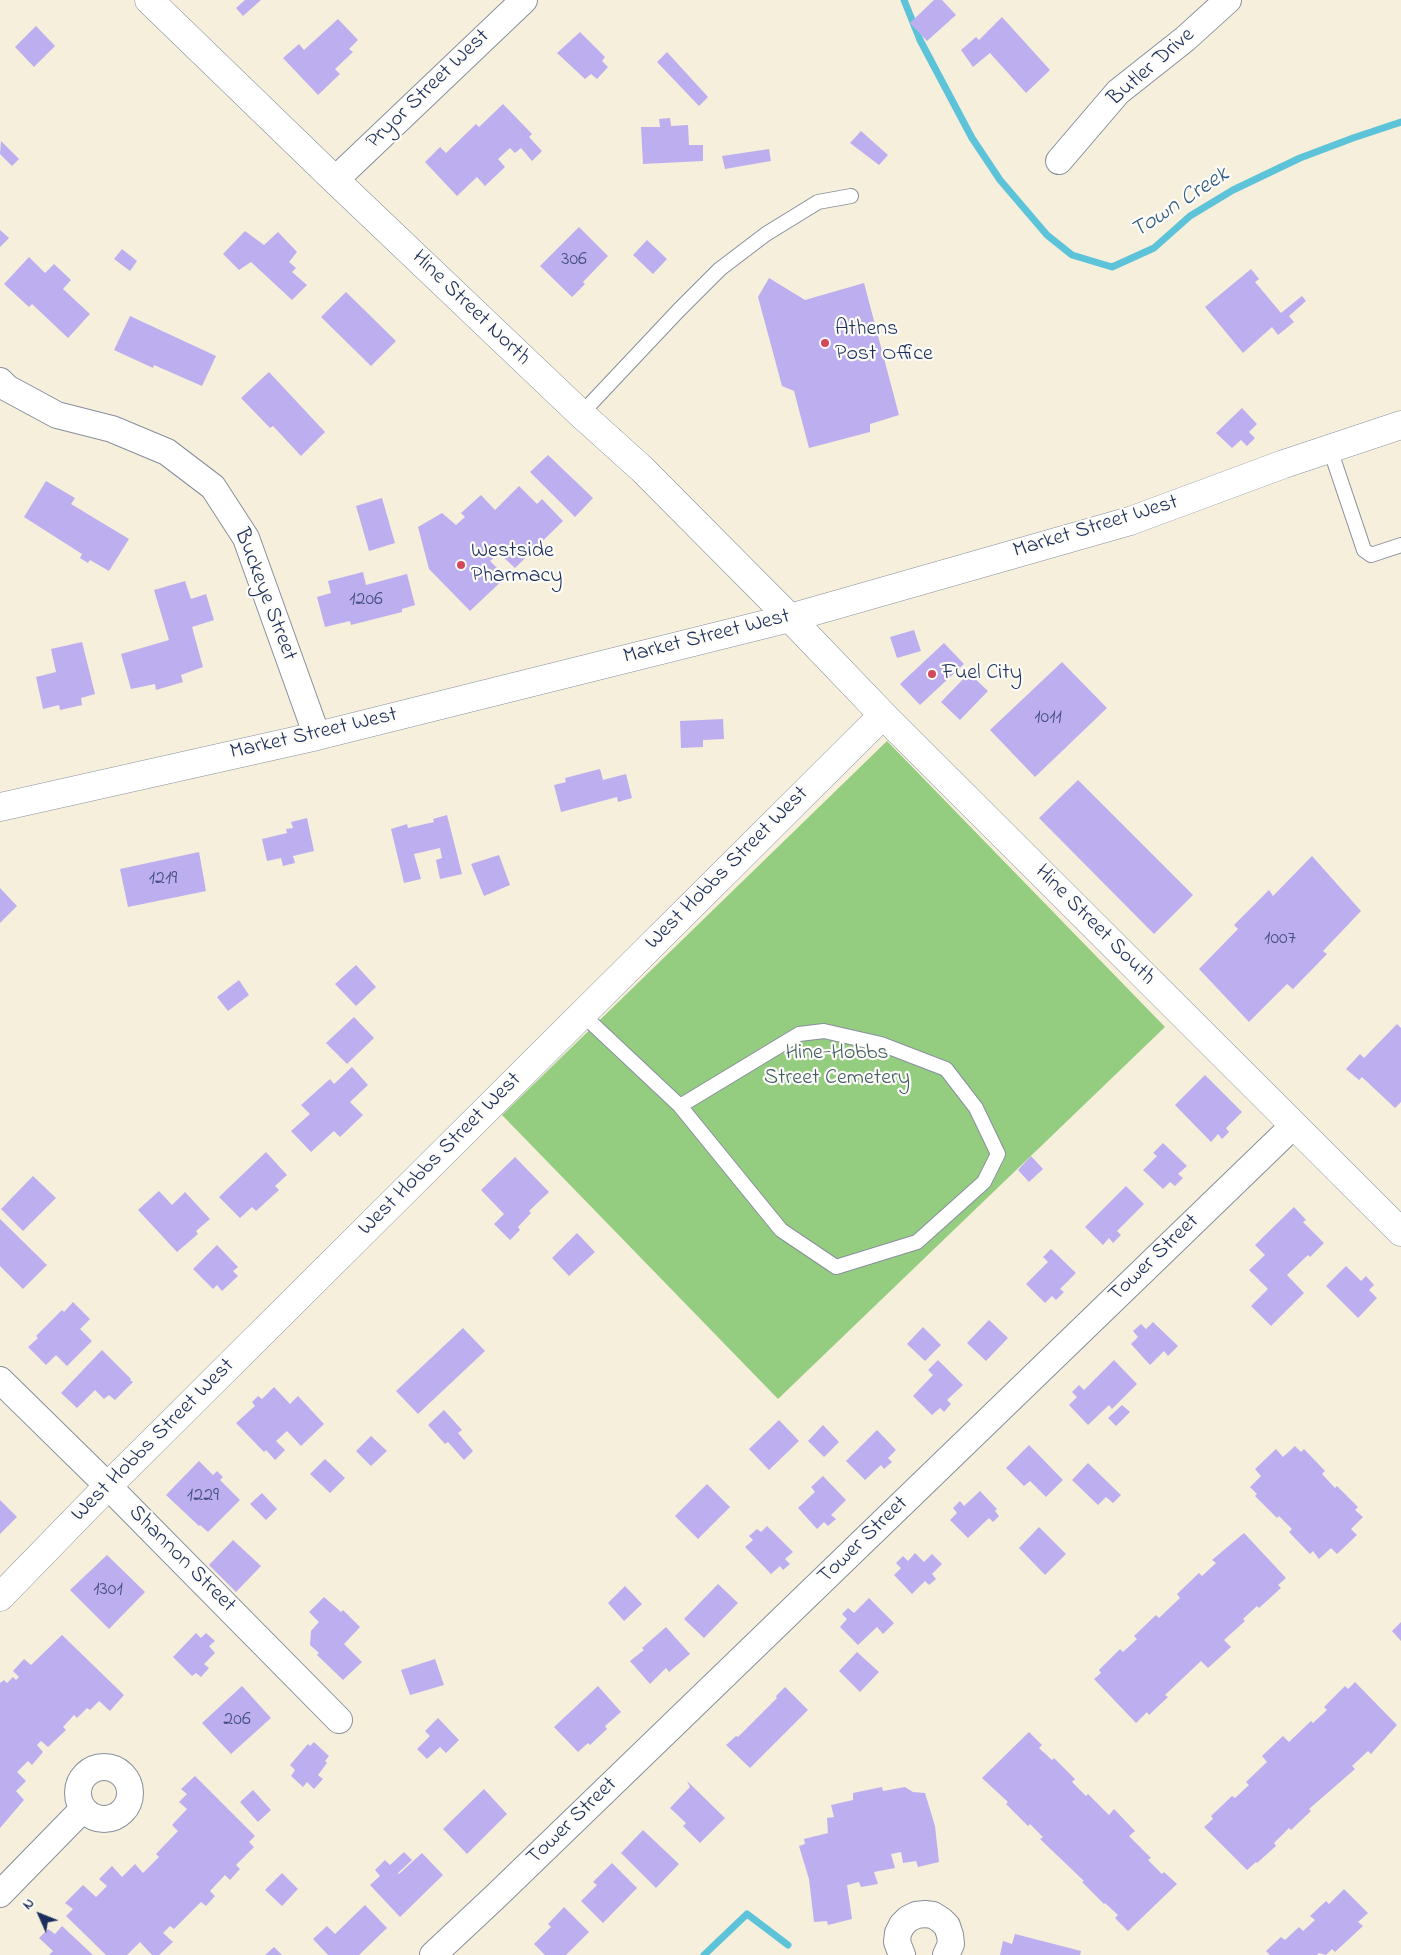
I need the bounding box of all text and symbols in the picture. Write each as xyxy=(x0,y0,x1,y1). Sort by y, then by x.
street label: Butler Drive xyxy=(1103,23,1201,113)
street label: Pryor Street West xyxy=(362,24,496,156)
water label: Town Creek xyxy=(1126,162,1236,246)
street label: Hine Street North xyxy=(405,246,535,372)
house number: 306 xyxy=(561,249,587,273)
place label: Athens Post Office xyxy=(835,317,933,368)
marker: Athens Post Office xyxy=(819,337,831,349)
street label: Market Street West xyxy=(1010,490,1182,566)
street label: Buckeye Street xyxy=(227,525,301,665)
place label: Westside Pharmacy xyxy=(471,539,563,590)
marker: Westside Pharmacy xyxy=(455,559,467,571)
house number: 1206 xyxy=(349,589,383,613)
street label: Market Street West xyxy=(621,605,793,671)
place label: Fuel City xyxy=(942,661,1022,687)
marker: Fuel City xyxy=(926,668,938,680)
street label: Market Street West xyxy=(228,703,400,767)
house number: 1011 xyxy=(1034,707,1062,731)
street label: West Hobbs Street West xyxy=(641,782,815,956)
street label: Hine Street South xyxy=(1028,860,1160,992)
house number: 1219 xyxy=(149,868,177,892)
house number: 1007 xyxy=(1264,928,1296,952)
park label: Hine-Hobbs Street Cemetery xyxy=(764,1041,910,1092)
street label: West Hobbs Street West xyxy=(354,1068,528,1242)
street label: Tower Street xyxy=(1104,1209,1206,1309)
street label: West Hobbs Street West xyxy=(67,1354,241,1528)
house number: 1229 xyxy=(187,1485,219,1509)
street label: Tower Street xyxy=(813,1491,915,1591)
street label: Shannon Street xyxy=(122,1501,240,1619)
house number: 1301 xyxy=(93,1579,123,1603)
house number: 206 xyxy=(223,1709,251,1733)
street label: Tower Street xyxy=(522,1772,624,1872)
north arrow xyxy=(15,1890,65,1940)
text: N xyxy=(18,1894,40,1915)

